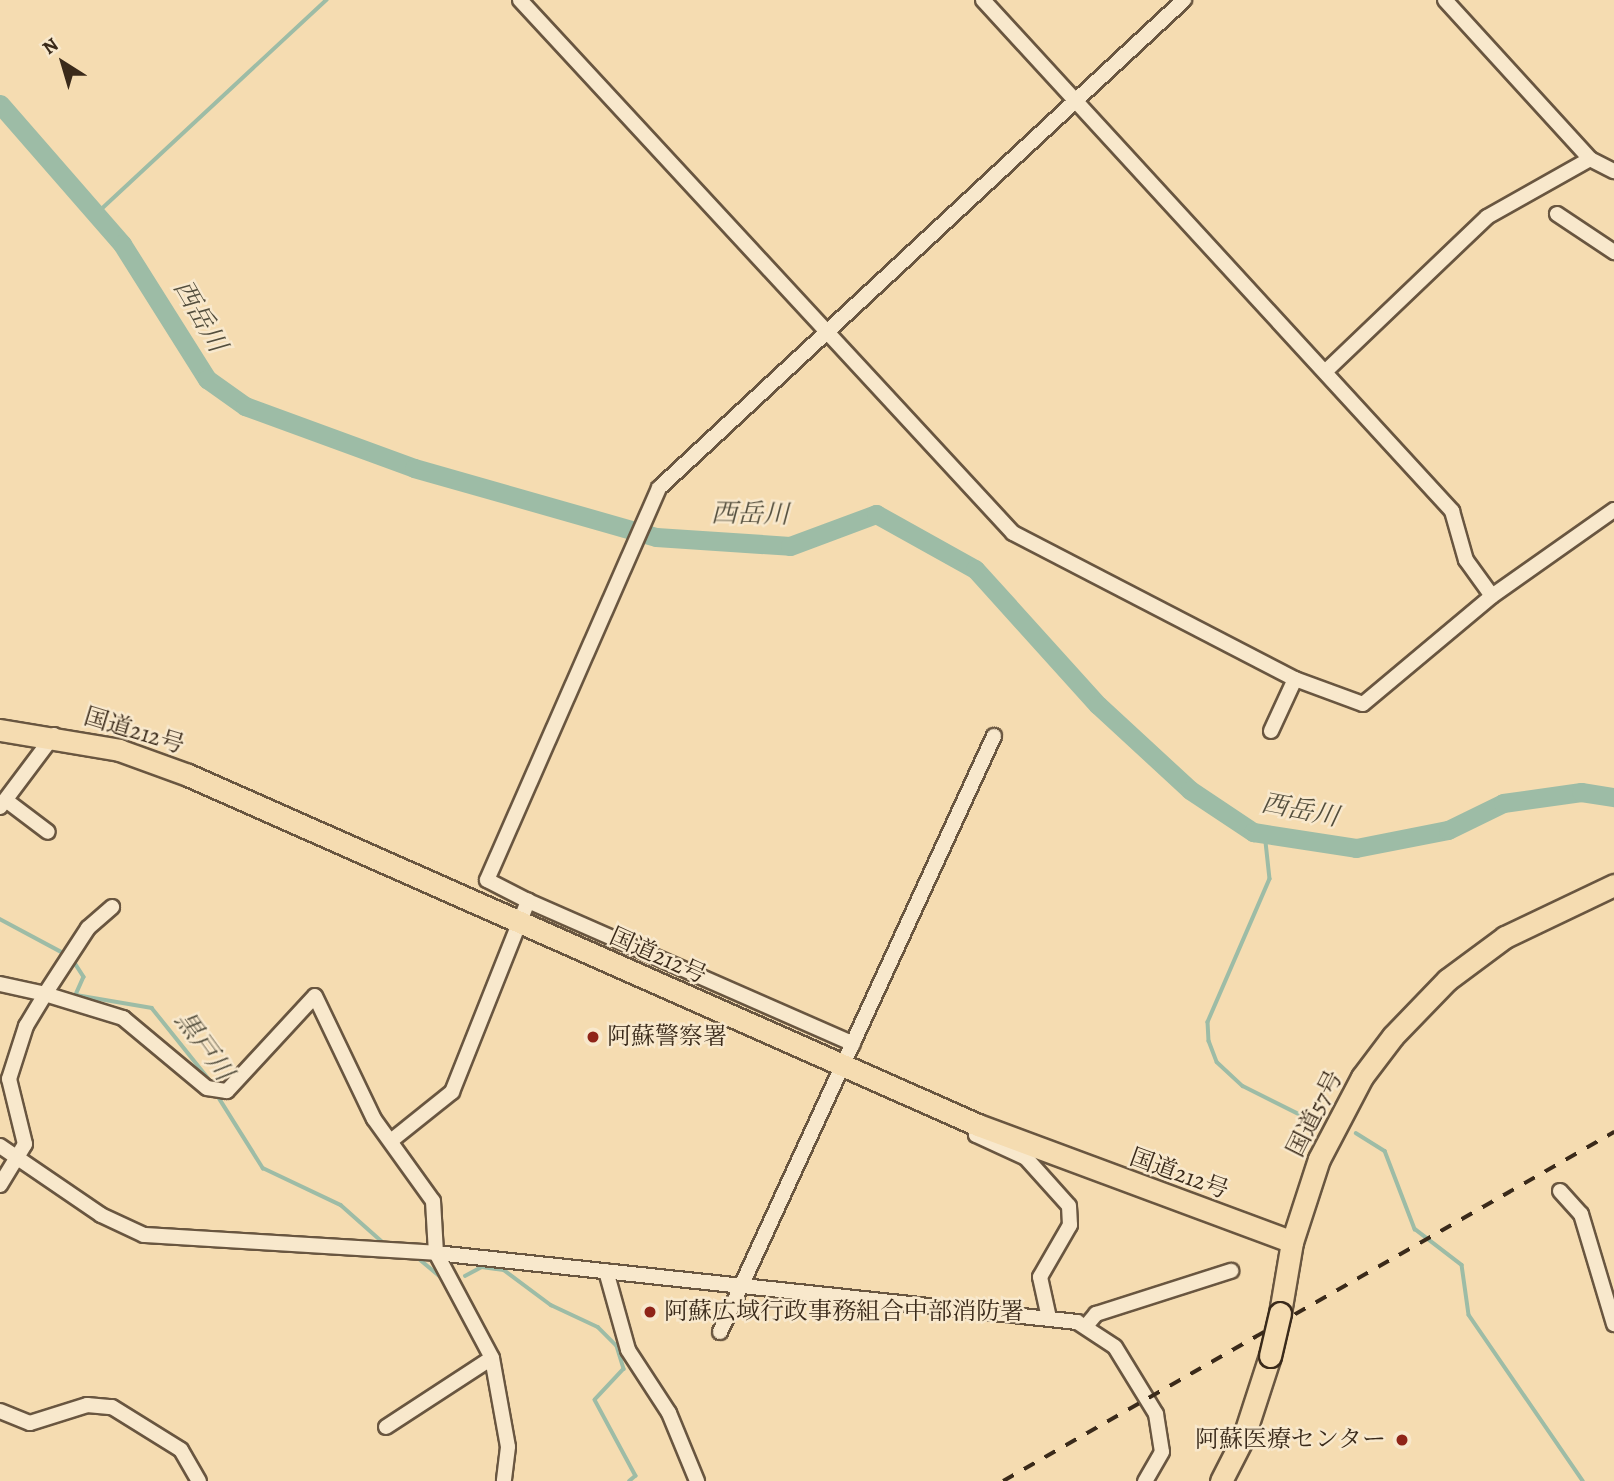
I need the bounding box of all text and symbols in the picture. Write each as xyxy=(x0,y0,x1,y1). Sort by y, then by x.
north arrow xyxy=(28,28,98,98)
text: N xyxy=(37,32,64,61)
water label: 西岳川 xyxy=(167,274,233,358)
water label: 西岳川 xyxy=(711,498,789,530)
street label: 国道212号 xyxy=(81,702,187,760)
water label: 西岳川 xyxy=(1259,787,1341,833)
street label: 国道212号 xyxy=(605,922,711,990)
water label: 黒戸川 xyxy=(168,1005,240,1087)
place label: 阿蘇警察署 xyxy=(607,1023,727,1051)
marker: 阿蘇警察署 xyxy=(585,1029,601,1045)
street label: 国道57号 xyxy=(1281,1066,1349,1162)
street label: 国道212号 xyxy=(1126,1143,1232,1205)
place label: 阿蘇広域行政事務組合中部消防署 xyxy=(664,1298,1024,1326)
marker: 阿蘇広域行政事務組合中部消防署 xyxy=(642,1304,658,1320)
place label: 阿蘇医療センター xyxy=(1194,1426,1386,1454)
marker: 阿蘇医療センター xyxy=(1392,1430,1412,1450)

